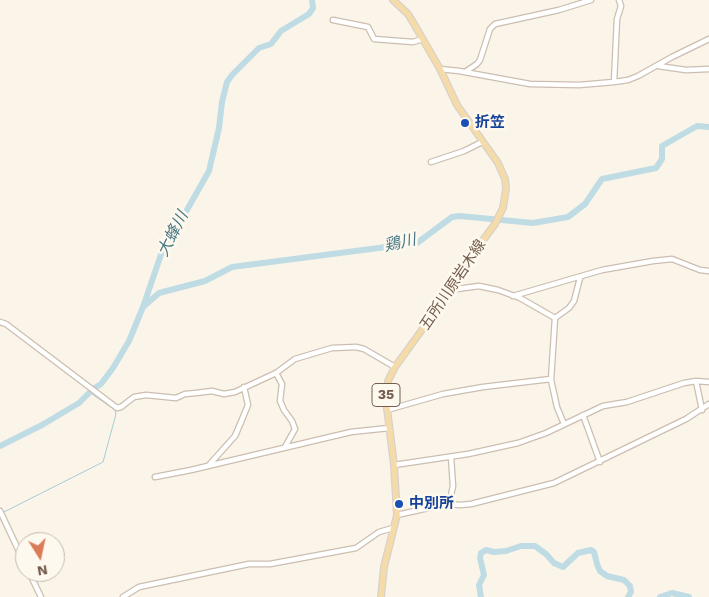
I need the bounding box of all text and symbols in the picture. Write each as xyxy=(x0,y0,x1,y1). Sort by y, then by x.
place label: 折笠 xyxy=(475,114,505,132)
marker: 折笠 xyxy=(459,117,471,129)
water label: 大蜂川 xyxy=(154,208,192,260)
water label: 鶏川 xyxy=(382,230,418,256)
street label: 五所川原岩木線 xyxy=(416,236,490,334)
road number: 35 xyxy=(372,384,400,406)
place label: 中別所 xyxy=(409,495,454,513)
marker: 中別所 xyxy=(393,498,405,510)
north arrow xyxy=(15,532,65,582)
text: N xyxy=(36,562,49,580)

